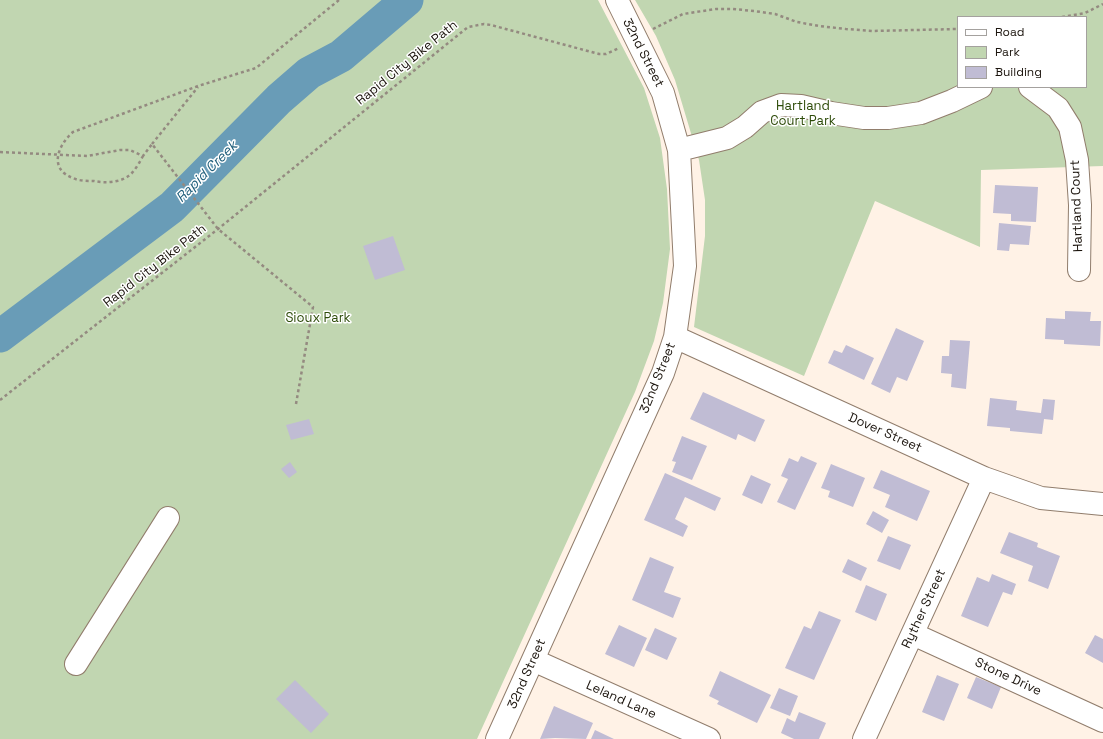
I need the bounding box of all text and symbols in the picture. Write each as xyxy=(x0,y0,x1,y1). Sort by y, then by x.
street label: 32nd Street xyxy=(619,16,667,90)
legend xyxy=(957,16,1087,88)
street label: Rapid City Bike Path xyxy=(353,17,461,109)
text: Road xyxy=(995,24,1024,40)
text: Park xyxy=(995,44,1020,60)
text: Building xyxy=(995,64,1042,80)
park label: Hartland Court Park xyxy=(770,98,836,129)
water label: Rapid Creek xyxy=(173,138,241,206)
street label: Hartland Court xyxy=(1068,160,1086,252)
street label: Rapid City Bike Path xyxy=(101,221,209,311)
park label: Sioux Park xyxy=(285,310,351,326)
street label: 32nd Street xyxy=(637,340,679,416)
street label: Dover Street xyxy=(846,410,924,456)
street label: Ryther Street xyxy=(899,567,949,651)
street label: 32nd Street xyxy=(505,637,549,711)
street label: Stone Drive xyxy=(972,655,1044,699)
street label: Leland Lane xyxy=(583,678,659,722)

